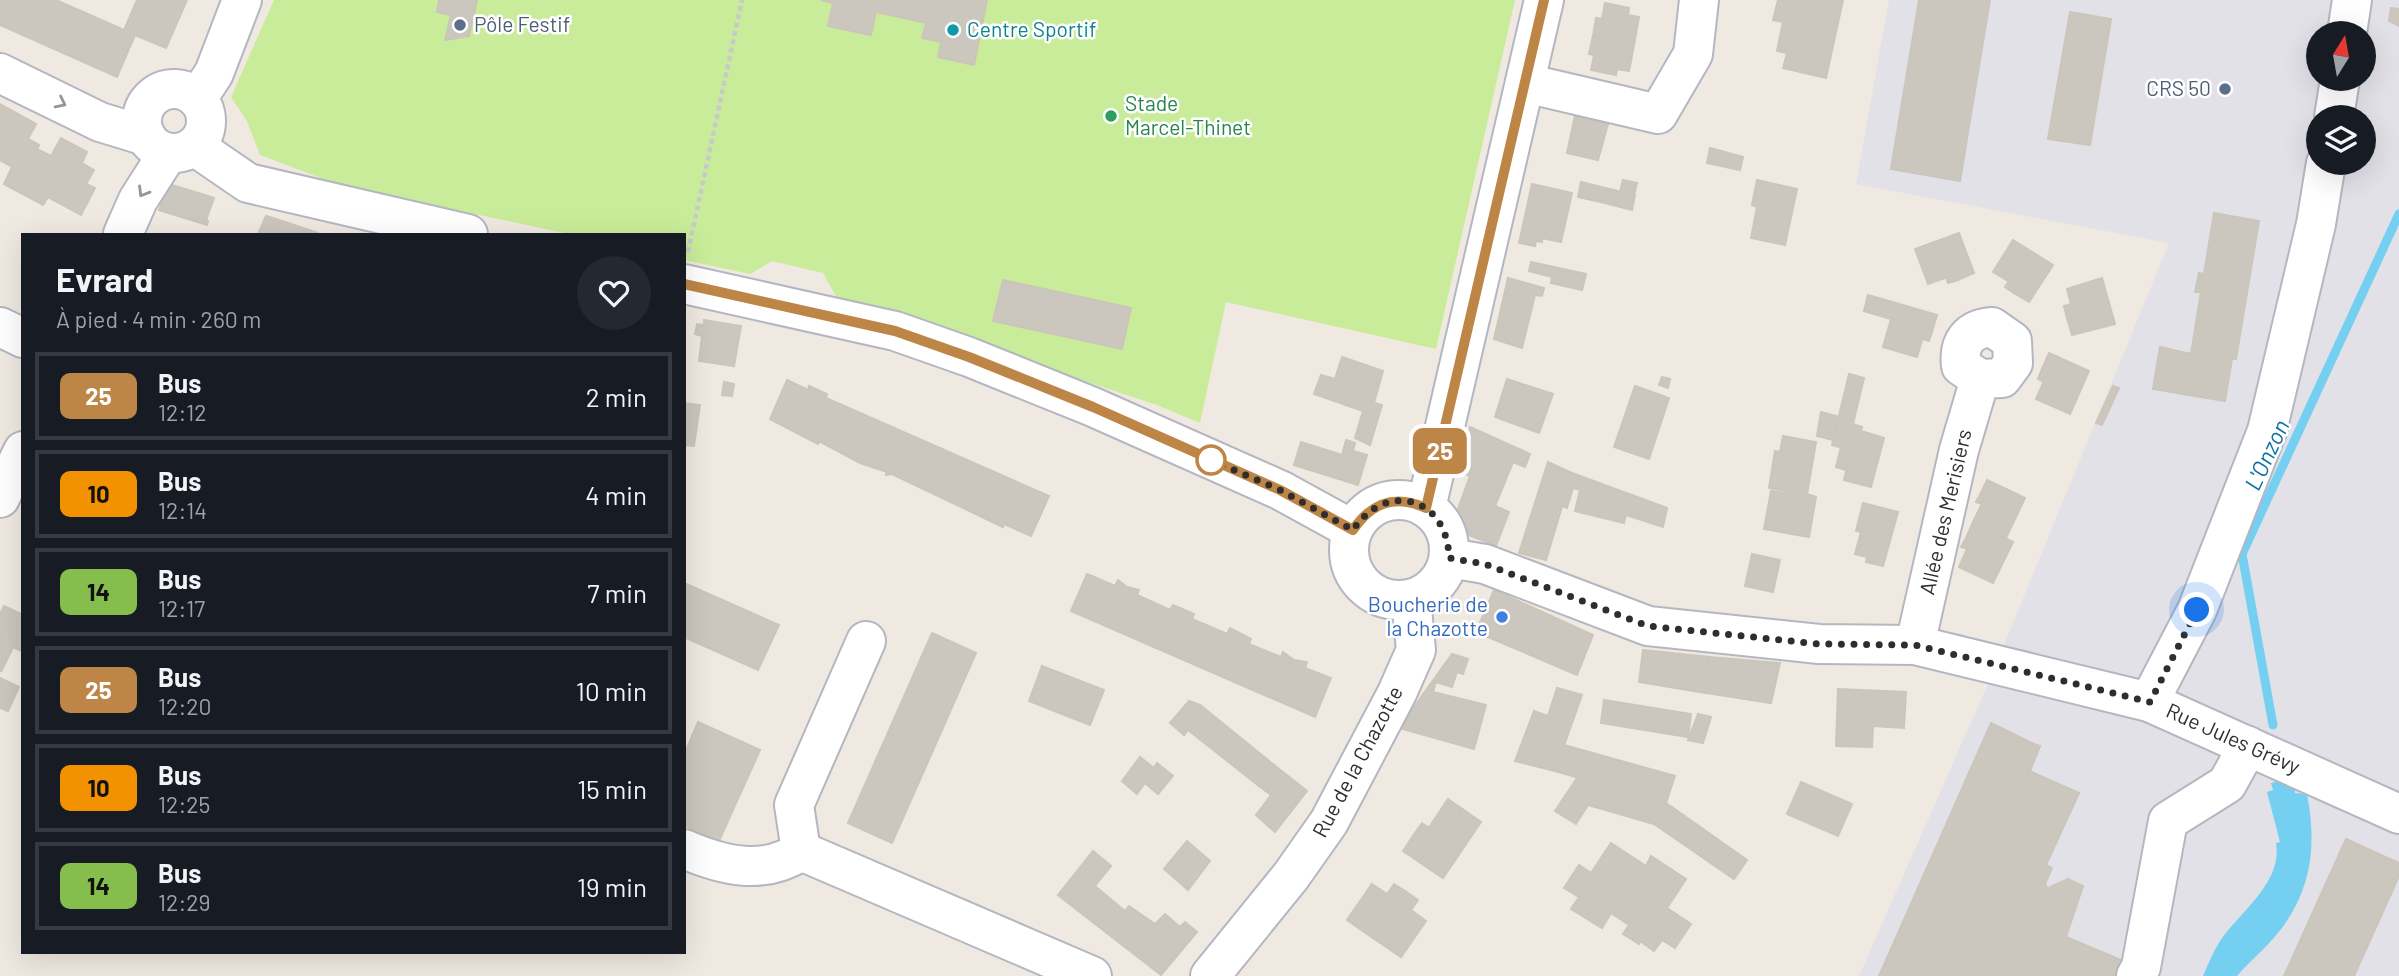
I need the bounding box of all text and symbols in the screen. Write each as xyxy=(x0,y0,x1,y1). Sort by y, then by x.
place label: Pôle Festif xyxy=(474,11,570,36)
place label: Centre Sportif xyxy=(967,16,1096,41)
marker: Pôle Festif xyxy=(452,17,468,33)
north arrow xyxy=(2306,21,2376,91)
map controls xyxy=(2306,21,2376,175)
marker: Centre Sportif xyxy=(945,22,961,38)
place label: CRS 50 xyxy=(2146,75,2211,100)
marker: CRS 50 xyxy=(2217,81,2233,97)
place label: Stade Marcel-Thinet xyxy=(1125,90,1251,139)
one-way arrow xyxy=(54,95,66,109)
button: layers xyxy=(2306,105,2376,175)
marker: Stade Marcel-Thinet xyxy=(1103,108,1119,124)
one-way arrow xyxy=(138,185,151,198)
button: heart xyxy=(577,256,651,330)
text: Evrard xyxy=(56,259,153,299)
text: À pied · 4 min · 260 m xyxy=(56,305,261,333)
text: Bus xyxy=(158,367,201,398)
text: 25 xyxy=(85,381,112,410)
text: 2 min xyxy=(586,381,647,412)
text: 12:12 xyxy=(158,398,207,426)
water label: L'Onzon xyxy=(2238,415,2295,494)
street label: Allée des Merisiers xyxy=(1913,426,1976,597)
line badge: 25 xyxy=(1408,428,1472,474)
text: 25 xyxy=(1427,436,1453,465)
unlabelled marker xyxy=(1196,445,1226,475)
text: Bus xyxy=(158,465,201,496)
text: 10 xyxy=(87,479,110,508)
text: 4 min xyxy=(585,479,647,510)
text: 12:14 xyxy=(158,496,207,524)
text: Bus xyxy=(158,563,201,594)
text: 14 xyxy=(87,577,110,606)
text: 7 min xyxy=(587,577,647,608)
place label: Boucherie de la Chazotte xyxy=(1368,591,1488,640)
your location xyxy=(2179,592,2214,627)
text: 12:17 xyxy=(158,594,205,622)
marker: Boucherie de la Chazotte xyxy=(1494,609,1510,625)
text: Bus xyxy=(158,661,201,692)
text: 25 xyxy=(85,675,112,704)
text: 10 min xyxy=(576,675,647,706)
street label: Rue de la Chazotte xyxy=(1306,681,1407,841)
text: 12:20 xyxy=(158,692,212,720)
street label: Rue Jules Grévy xyxy=(2163,697,2305,778)
text: Bus xyxy=(158,759,201,790)
text: 10 xyxy=(87,773,110,802)
text: 15 min xyxy=(577,773,647,804)
text: 12:25 xyxy=(158,790,210,818)
text: Bus xyxy=(158,857,201,888)
text: 14 xyxy=(87,871,110,900)
text: 19 min xyxy=(577,871,647,902)
text: 12:29 xyxy=(158,888,211,916)

